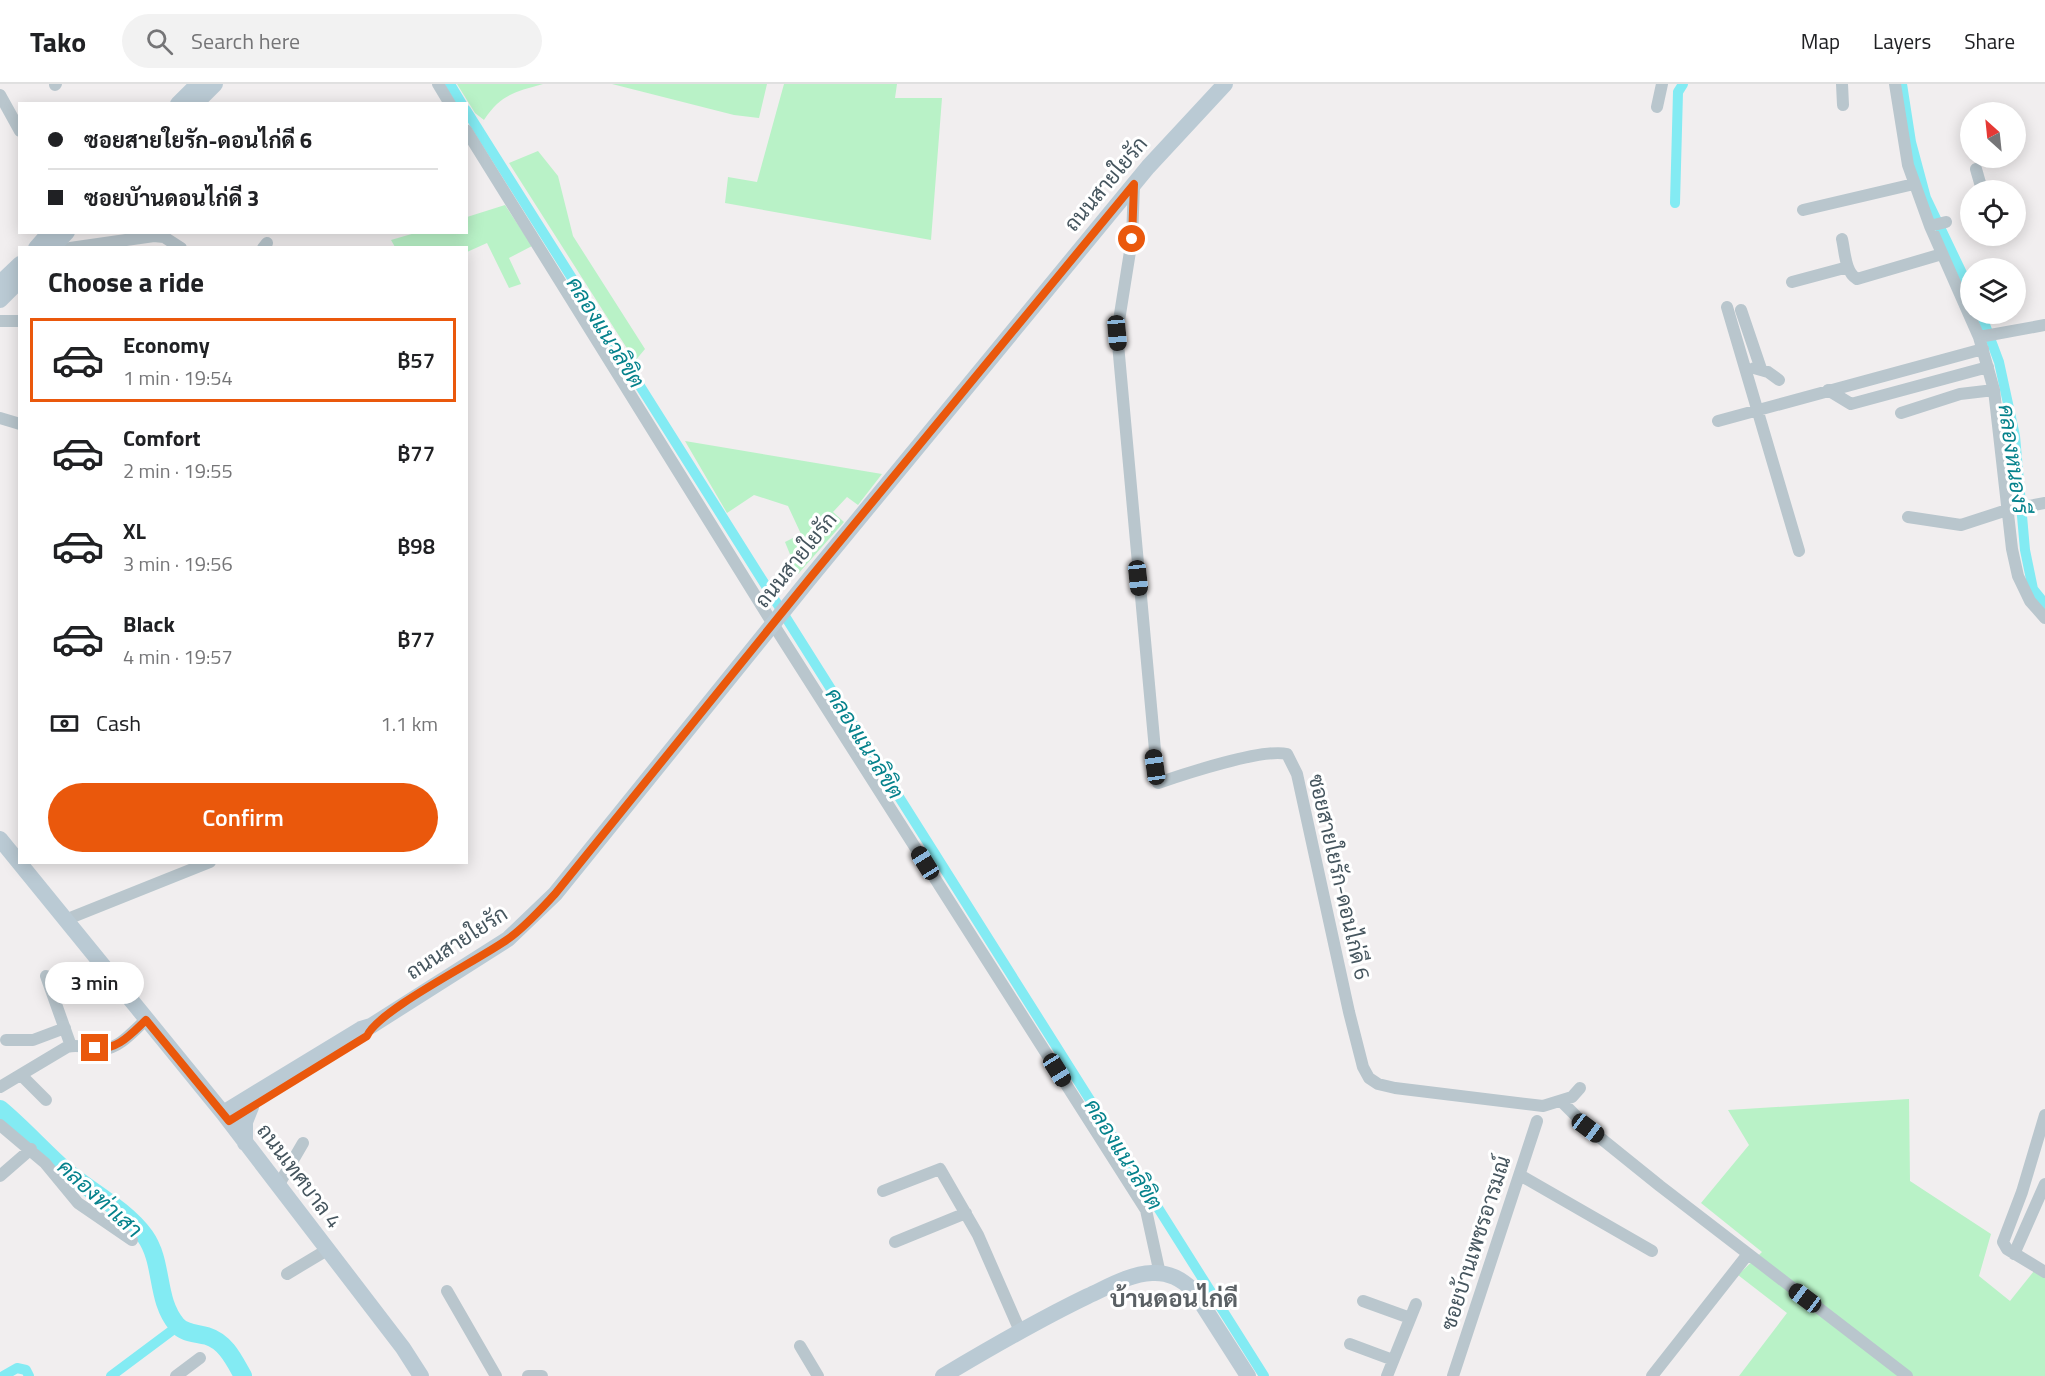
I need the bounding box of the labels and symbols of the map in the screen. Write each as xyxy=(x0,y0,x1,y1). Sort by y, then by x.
north arrow xyxy=(1960,102,2026,168)
street label: ถนนสายใยรัก xyxy=(1056,129,1155,238)
route start xyxy=(1118,225,1145,252)
water label: คลองแนวลิขิต xyxy=(558,270,654,394)
car xyxy=(1106,314,1128,352)
water label: คลองหนองรี xyxy=(1989,402,2039,518)
street label: ถนนสายใยรัก xyxy=(746,504,844,614)
car xyxy=(1127,559,1149,597)
water label: คลองแนวลิขิต xyxy=(817,681,913,805)
car xyxy=(1144,748,1166,786)
street label: ซอยสายใยรัก-ดอนไก่ดี 6 xyxy=(1301,771,1379,983)
car xyxy=(908,843,942,883)
street label: ถนนสายใยรัก xyxy=(399,897,514,987)
callout: 3 min xyxy=(46,961,144,1003)
route end xyxy=(81,1034,108,1061)
car xyxy=(1040,1050,1074,1090)
water label: คลองแนวลิขิต xyxy=(1076,1092,1172,1216)
car xyxy=(1568,1110,1608,1146)
street label: ถนนเทศบาล 4 xyxy=(250,1116,350,1235)
water label: คลองท่าเสา xyxy=(50,1150,150,1246)
street label: ซอยบ้านเพชรอารมณ์ xyxy=(1432,1151,1518,1334)
district label: บ้านดอนไก่ดี xyxy=(1110,1280,1238,1316)
car xyxy=(1785,1280,1825,1316)

